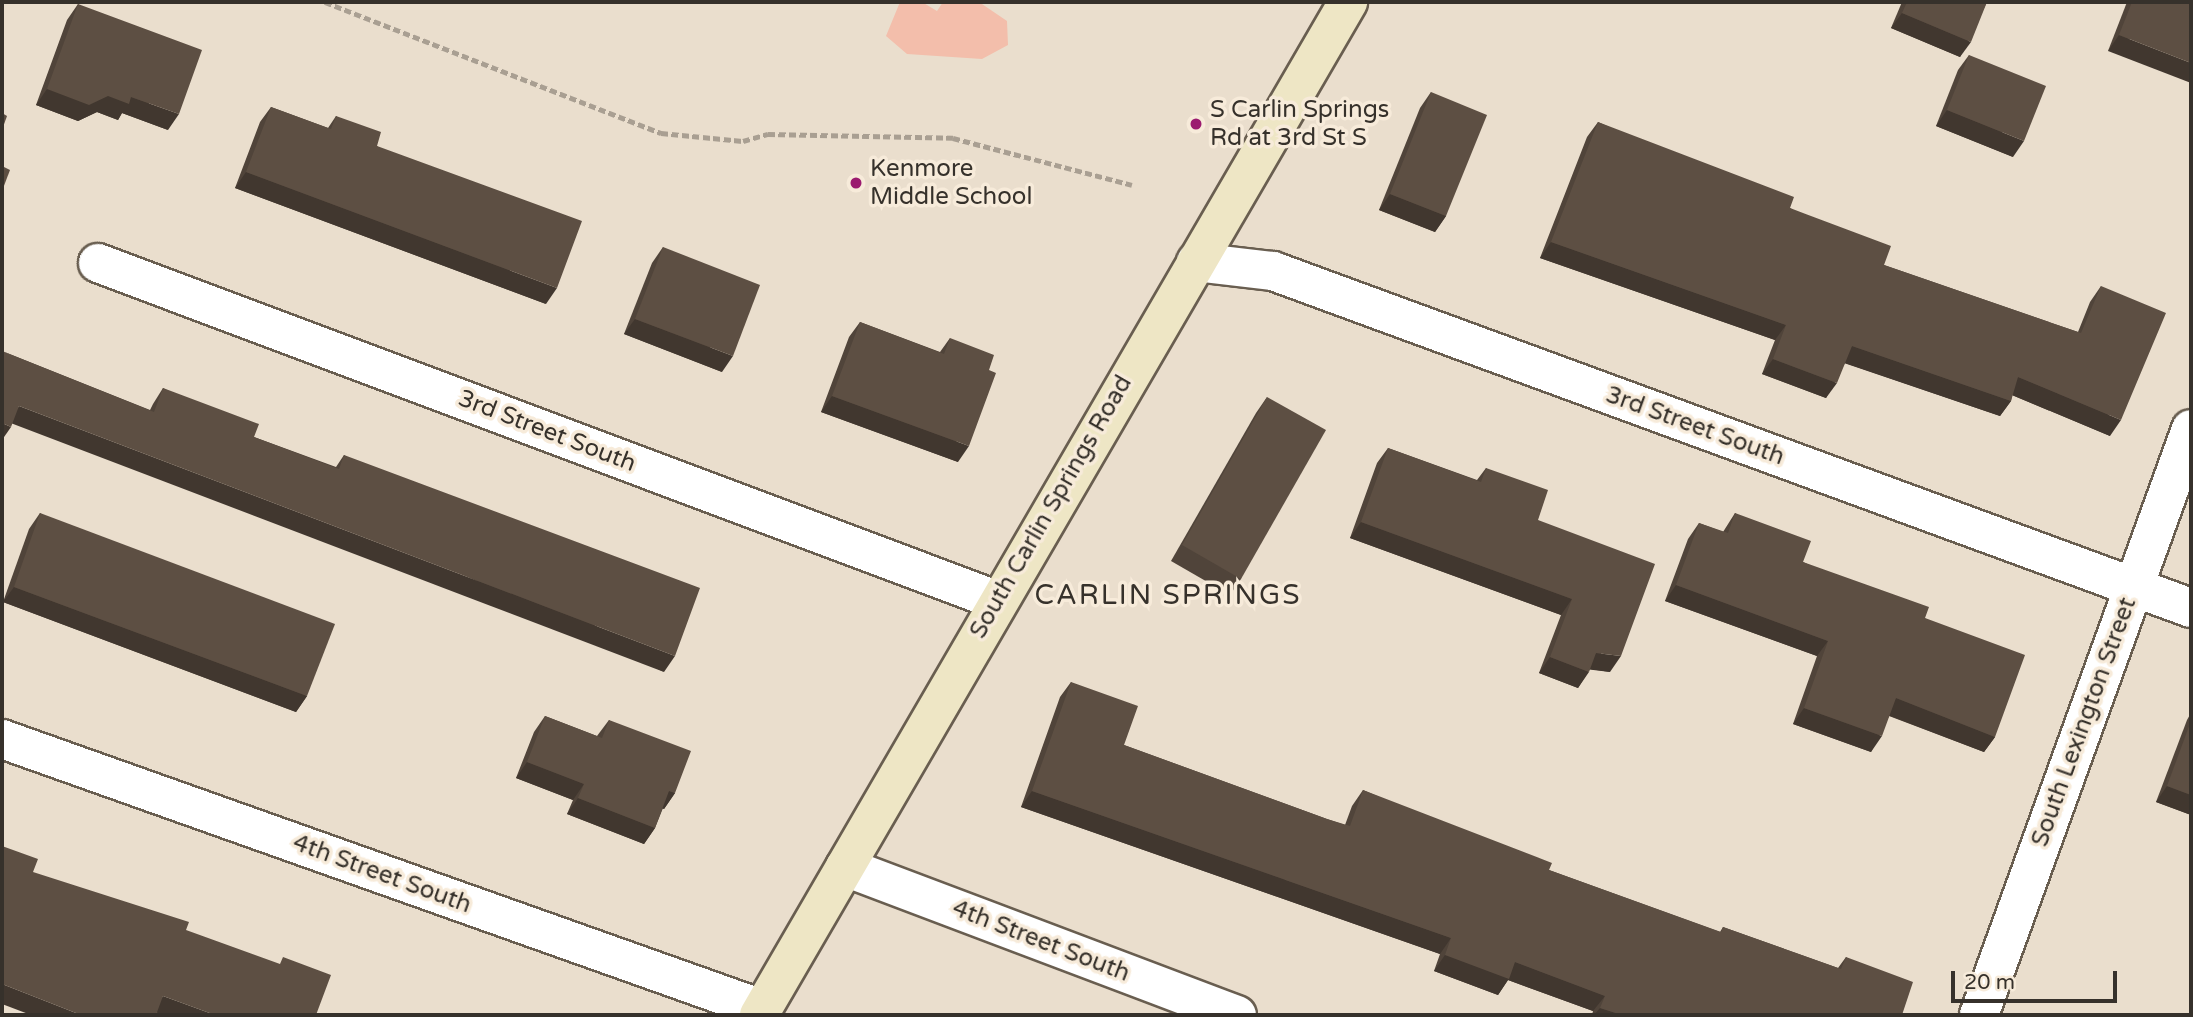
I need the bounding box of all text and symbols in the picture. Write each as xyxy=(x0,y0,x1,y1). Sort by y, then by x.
place label: S Carlin Springs Rd at 3rd St S xyxy=(1210,96,1389,152)
marker: S Carlin Springs Rd at 3rd St S xyxy=(1188,116,1204,132)
place label: Kenmore Middle School xyxy=(870,155,1032,211)
marker: Kenmore Middle School xyxy=(848,175,864,191)
street label: South Carlin Springs Road xyxy=(964,370,1138,644)
street label: 3rd Street South xyxy=(1602,380,1788,472)
street label: 3rd Street South xyxy=(454,384,640,478)
district label: CARLIN SPRINGS xyxy=(1036,578,1300,612)
street label: South Lexington Street xyxy=(2025,593,2143,851)
street label: 4th Street South xyxy=(289,828,475,920)
street label: 4th Street South xyxy=(948,894,1134,988)
scale bar xyxy=(1955,958,2121,1002)
text: 20 m xyxy=(1964,970,2015,995)

